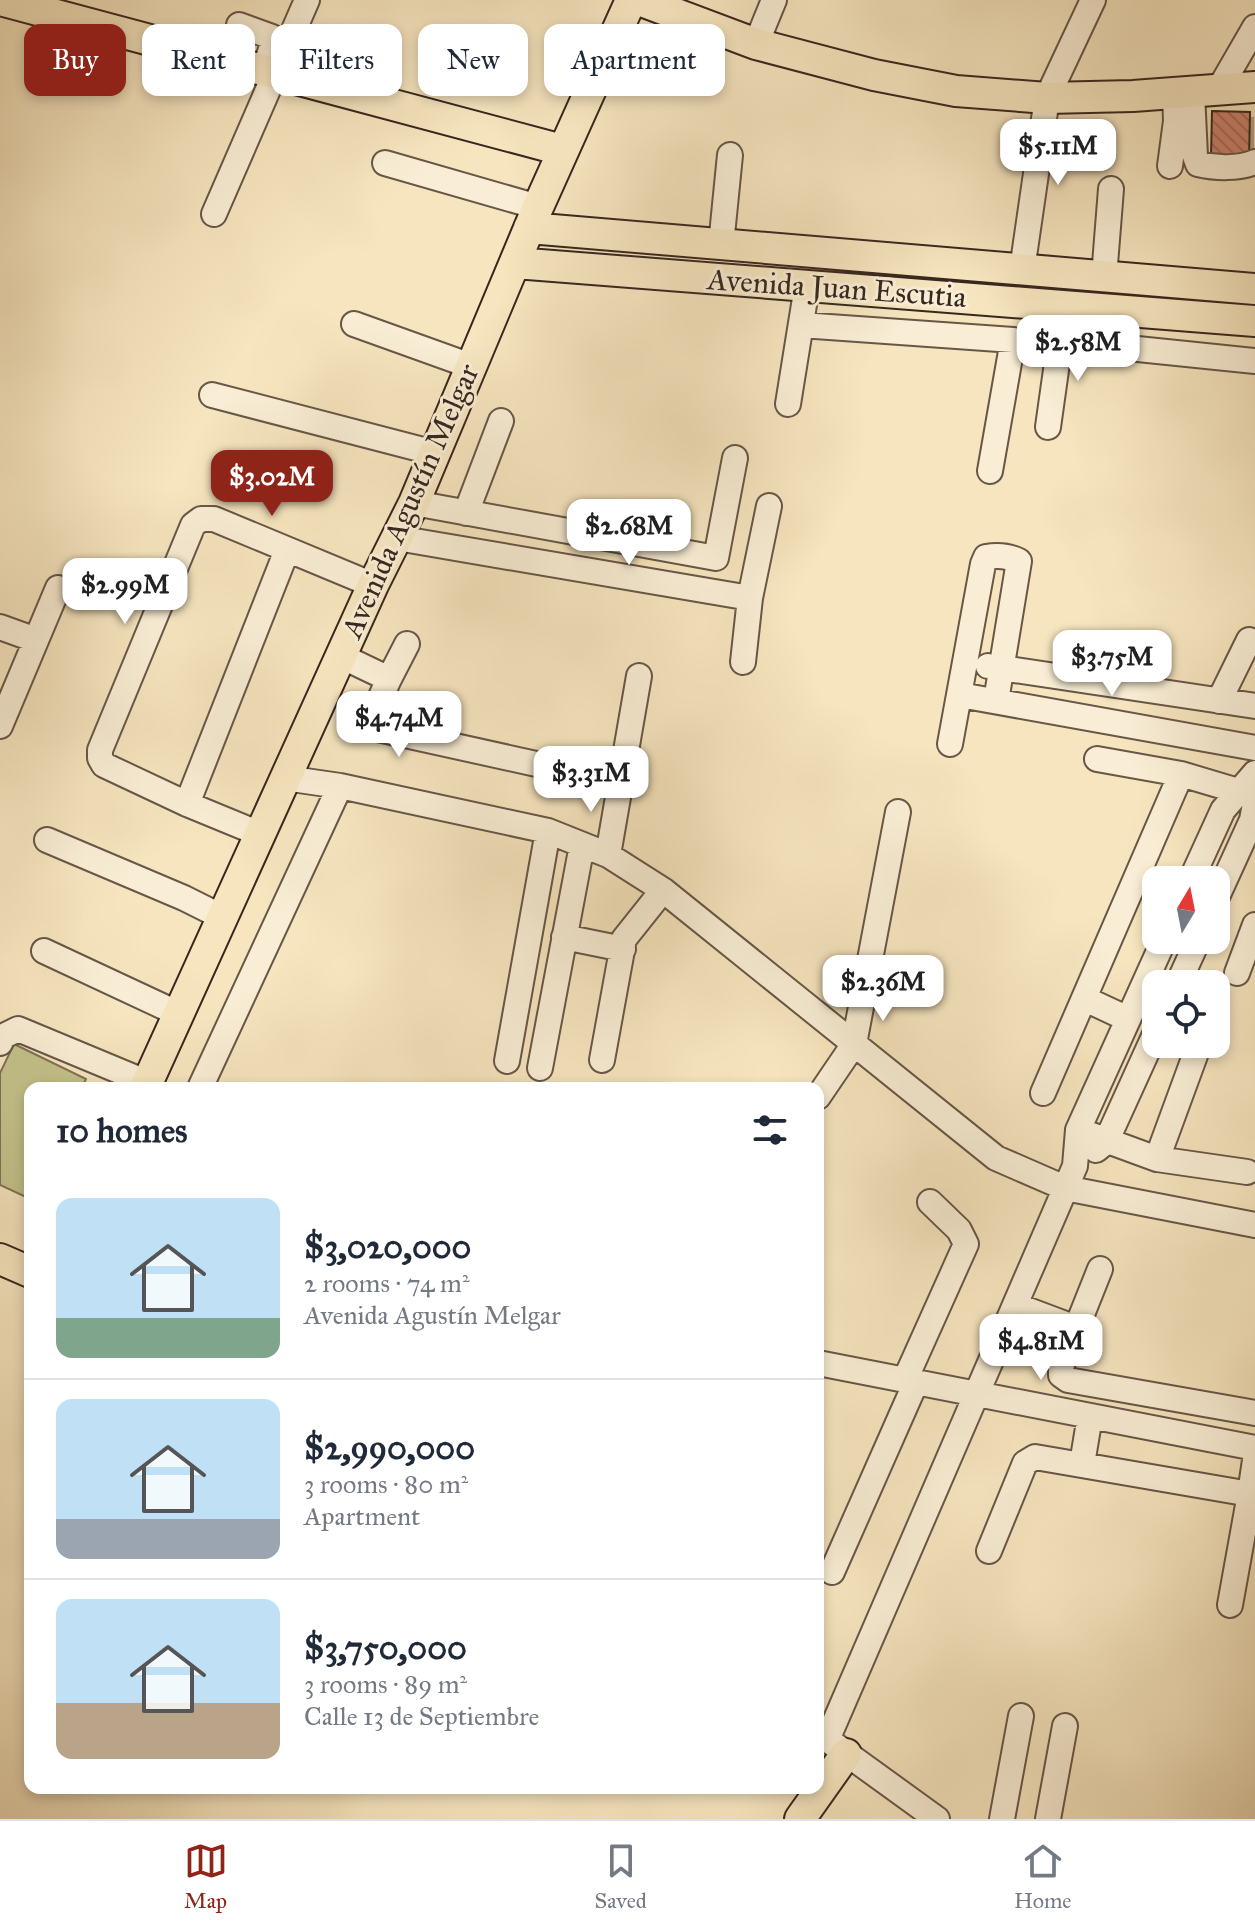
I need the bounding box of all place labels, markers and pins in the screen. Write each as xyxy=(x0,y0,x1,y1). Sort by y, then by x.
pin: $5.11M xyxy=(993,119,1123,187)
pin: $2.58M xyxy=(1013,315,1143,383)
pin: $3.02M xyxy=(207,450,337,518)
pin: $2.68M xyxy=(564,499,694,567)
pin: $2.99M xyxy=(60,558,190,626)
pin: $3.75M xyxy=(1047,630,1177,698)
pin: $4.74M xyxy=(334,691,464,759)
pin: $3.31M xyxy=(526,746,656,814)
pin: $2.36M xyxy=(818,955,948,1023)
pin: $4.81M xyxy=(976,1314,1106,1382)

